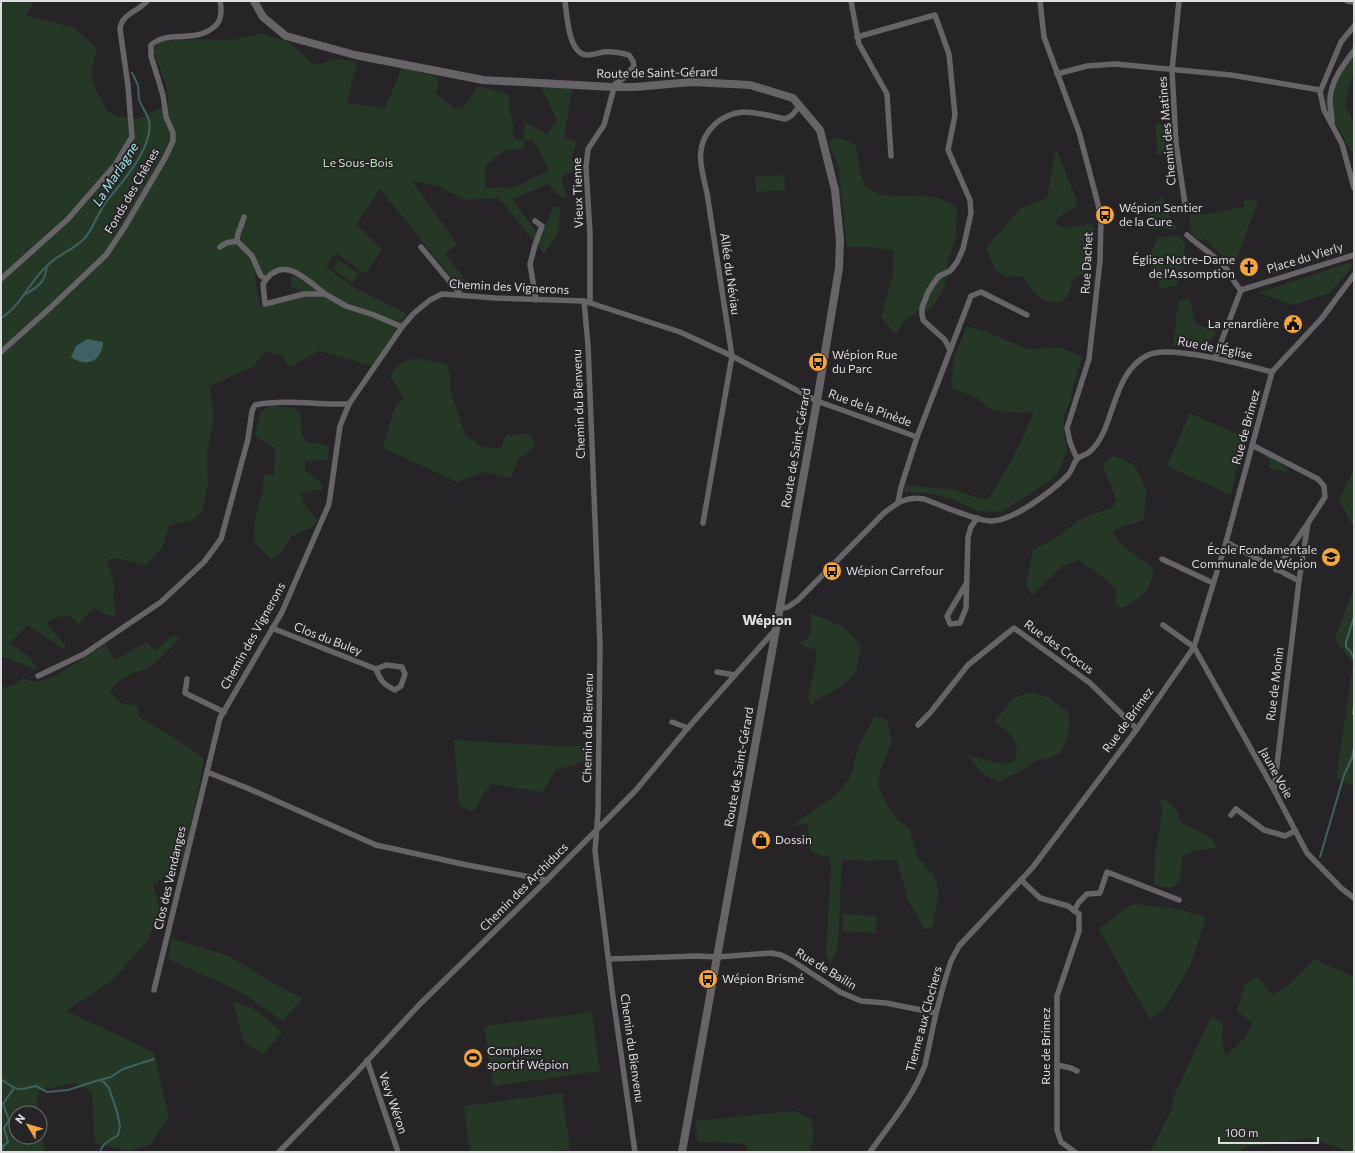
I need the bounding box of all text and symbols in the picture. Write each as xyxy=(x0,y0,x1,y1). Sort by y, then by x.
street label: Route de Saint-Gérard xyxy=(596,64,718,80)
street label: Chemin des Matines xyxy=(1154,76,1178,186)
water label: La Marlagne xyxy=(89,139,142,209)
street label: Fonds des Chênes xyxy=(101,145,161,236)
park label: Le Sous-Bois xyxy=(323,155,393,169)
street label: Vieux Tienne xyxy=(569,158,585,228)
place label: Wépion Sentier de la Cure xyxy=(1119,200,1203,228)
bus stop icon: Wépion Sentier de la Cure xyxy=(1094,204,1116,226)
street label: Rue Dachet xyxy=(1077,231,1095,294)
street label: Allée du Néviau xyxy=(718,232,744,316)
street label: Place du Vierly xyxy=(1265,239,1345,275)
place label: Église Notre-Dame de l'Assomption xyxy=(1132,252,1235,280)
church icon: Église Notre-Dame de l'Assomption xyxy=(1238,256,1260,278)
street label: Chemin des Vignerons xyxy=(449,276,569,296)
public building icon: La renardière xyxy=(1282,313,1304,335)
place label: La renardière xyxy=(1208,316,1279,330)
street label: Rue de l'Église xyxy=(1177,333,1254,361)
place label: Wépion Rue du Parc xyxy=(832,347,897,375)
street label: Chemin du Bienvenu xyxy=(569,349,587,459)
bus stop icon: Wépion Rue du Parc xyxy=(807,351,829,373)
street label: Rue de la Pinède xyxy=(827,386,914,429)
street label: Route de Saint-Gérard xyxy=(778,387,812,509)
street label: Rue de Brimez xyxy=(1228,388,1262,466)
place label: École Fondamentale Communale de Wépion xyxy=(1192,542,1317,570)
school or university icon: École Fondamentale Communale de Wépion xyxy=(1320,546,1342,568)
bus stop icon: Wépion Carrefour xyxy=(821,560,843,582)
place label: Wépion Carrefour xyxy=(846,563,944,577)
street label: Chemin des Vignerons xyxy=(217,580,287,692)
district label: Wépion xyxy=(742,611,792,628)
street label: Rue des Crocus xyxy=(1022,616,1097,676)
street label: Clos du Buley xyxy=(292,619,364,657)
street label: Rue de Monin xyxy=(1263,646,1285,722)
street label: Chemin du Bienvenu xyxy=(579,673,595,783)
street label: Rue de Brimez xyxy=(1099,684,1156,755)
street label: Route de Saint-Gérard xyxy=(721,706,755,828)
street label: Jaune Voie xyxy=(1256,745,1297,801)
street label: Clos des Vendanges xyxy=(150,825,188,931)
shop icon: Dossin xyxy=(750,829,772,851)
place label: Dossin xyxy=(775,832,812,846)
street label: Chemin des Archiducs xyxy=(476,839,570,933)
street label: Rue de Bailin xyxy=(793,944,860,992)
street label: Tienne aux Clochers xyxy=(902,964,944,1073)
bus stop icon: Wépion Brismé xyxy=(697,968,719,990)
place label: Wépion Brismé xyxy=(722,971,804,985)
street label: Chemin du Bienvenu xyxy=(618,992,648,1103)
street label: Rue de Brimez xyxy=(1038,1007,1052,1085)
place label: Complexe sportif Wépion xyxy=(487,1043,569,1071)
sports icon: Complexe sportif Wépion xyxy=(462,1047,484,1069)
street label: Vevy Wéron xyxy=(377,1070,411,1135)
north arrow xyxy=(8,1105,48,1145)
text: N xyxy=(12,1111,27,1126)
scale bar xyxy=(1219,1119,1318,1145)
text: 100 m xyxy=(1225,1125,1259,1139)

